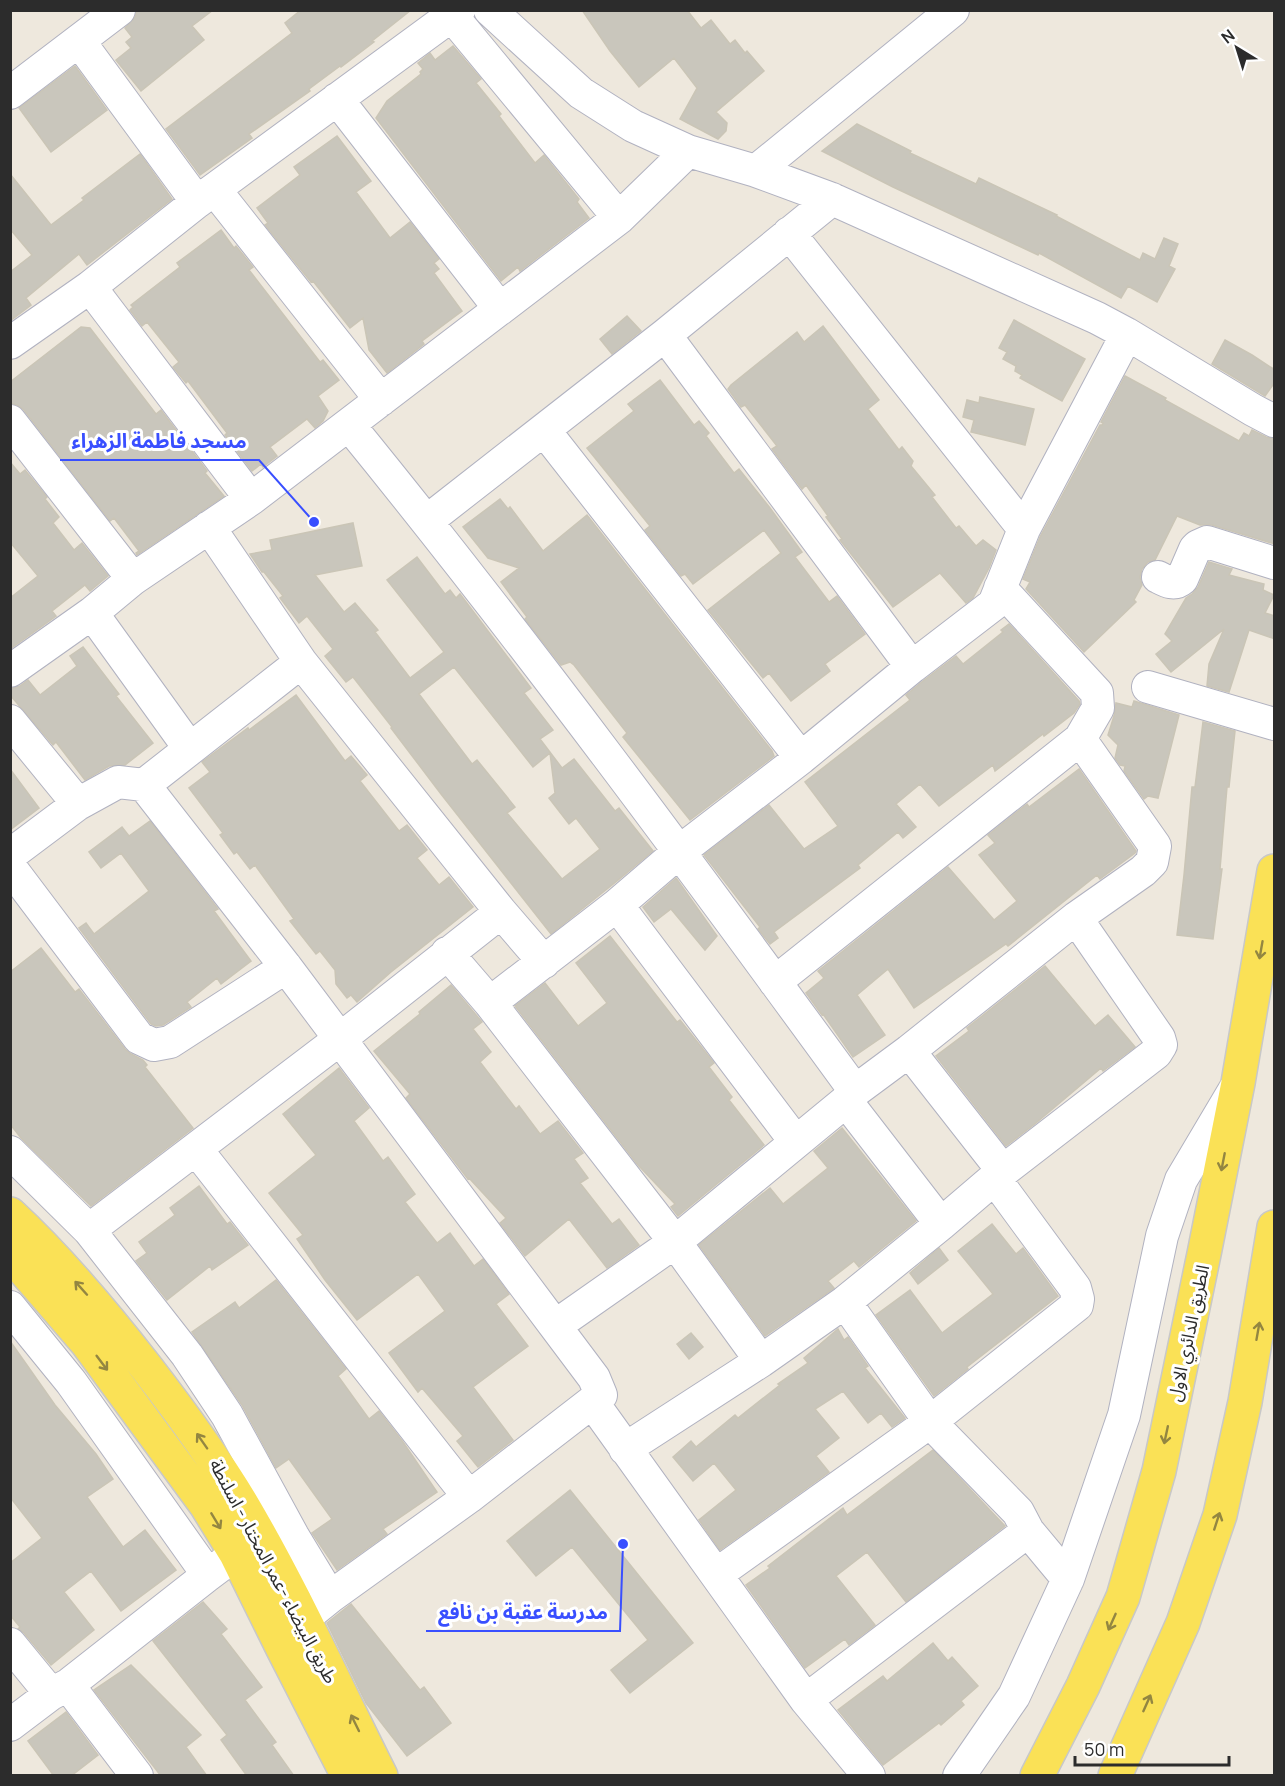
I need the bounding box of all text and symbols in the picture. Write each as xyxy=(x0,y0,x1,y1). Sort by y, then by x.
north arrow xyxy=(1207,18,1267,78)
text: N xyxy=(1216,24,1239,48)
callout: مسجد فاطمة الزهراء xyxy=(60,422,259,460)
text: مسجد فاطمة الزهراء xyxy=(71,427,247,454)
one-way arrow xyxy=(1255,939,1266,959)
one-way arrow xyxy=(1217,1152,1228,1171)
street label: الطريق الدائري الاول xyxy=(1162,1262,1216,1404)
one-way arrow xyxy=(74,1281,88,1296)
one-way arrow xyxy=(1253,1321,1264,1341)
one-way arrow xyxy=(95,1355,108,1371)
one-way arrow xyxy=(1160,1425,1171,1445)
one-way arrow xyxy=(196,1434,208,1450)
street label: طريق البيضاء -عمر المختار - اسلنطة xyxy=(205,1455,343,1687)
one-way arrow xyxy=(210,1512,222,1529)
one-way arrow xyxy=(1212,1512,1223,1531)
callout: مدرسة عقبة بن نافع xyxy=(426,1593,620,1631)
text: مدرسة عقبة بن نافع xyxy=(438,1598,608,1627)
one-way arrow xyxy=(1105,1613,1116,1631)
one-way arrow xyxy=(1142,1694,1153,1713)
one-way arrow xyxy=(348,1715,360,1733)
scale bar xyxy=(1075,1729,1230,1767)
text: 50 m xyxy=(1084,1737,1124,1761)

